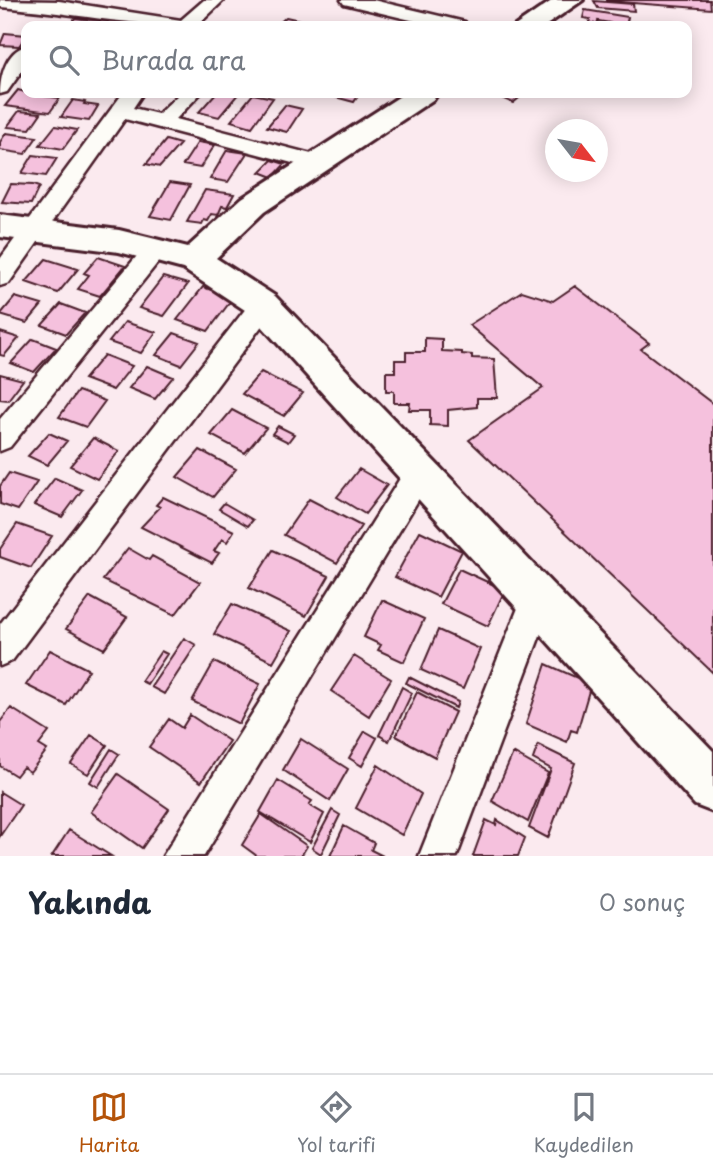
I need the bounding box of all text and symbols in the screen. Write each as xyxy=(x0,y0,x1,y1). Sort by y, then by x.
search box xyxy=(21,21,692,98)
text: Burada ara xyxy=(101,40,245,79)
icon: search xyxy=(45,41,83,79)
north arrow xyxy=(545,119,608,182)
text: Yakında xyxy=(28,879,151,924)
text: 0 sonuç xyxy=(599,884,685,919)
tab: Harita xyxy=(79,1088,139,1158)
tab: Yol tarifi xyxy=(297,1088,376,1158)
tab: Kaydedilen xyxy=(534,1088,634,1158)

